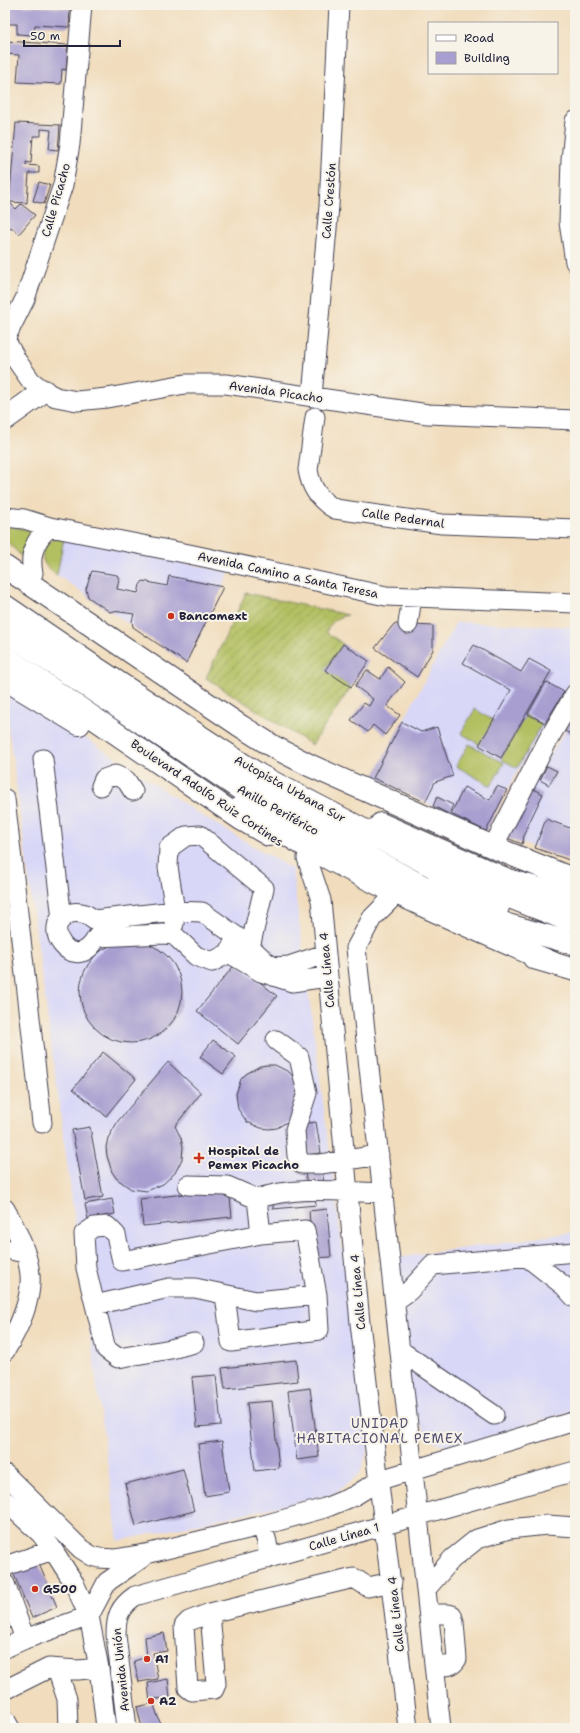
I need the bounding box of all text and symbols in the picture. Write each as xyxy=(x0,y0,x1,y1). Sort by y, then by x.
scale bar xyxy=(24,22,120,48)
legend xyxy=(428,22,558,74)
text: 50 m xyxy=(30,28,60,44)
text: Road xyxy=(464,30,495,46)
text: Building xyxy=(464,50,510,66)
street label: Calle Picacho xyxy=(38,161,74,239)
street label: Calle Crestón xyxy=(318,162,340,240)
street label: Avenida Picacho xyxy=(228,377,324,407)
street label: Calle Pedernal xyxy=(361,504,446,532)
street label: Avenida Camino a Santa Teresa xyxy=(196,548,380,602)
place label: Bancomext xyxy=(179,608,248,624)
marker: Bancomext xyxy=(166,611,176,621)
street label: Boulevard Adolfo Ruiz Cortines xyxy=(128,736,287,850)
street label: Autopista Urbana Sur xyxy=(231,752,349,826)
street label: Anillo Periférico xyxy=(234,781,322,839)
street label: Calle Línea 4 xyxy=(316,931,338,1009)
place label: Hospital de Pemex Picacho xyxy=(208,1143,299,1173)
marker: Hospital de Pemex Picacho xyxy=(193,1152,205,1164)
street label: Calle Línea 4 xyxy=(347,1253,369,1331)
district label: UNIDAD HABITACIONAL PEMEX xyxy=(297,1415,463,1447)
street label: Calle Línea 1 xyxy=(307,1519,381,1555)
street label: Calle Línea 4 xyxy=(384,1575,408,1653)
place label: G500 xyxy=(43,1581,77,1597)
marker: G500 xyxy=(30,1584,40,1594)
street label: Avenida Unión xyxy=(109,1627,133,1713)
place label: A1 xyxy=(155,1651,169,1667)
marker: A1 xyxy=(142,1654,152,1664)
place label: A2 xyxy=(159,1693,177,1709)
marker: A2 xyxy=(146,1696,156,1706)

